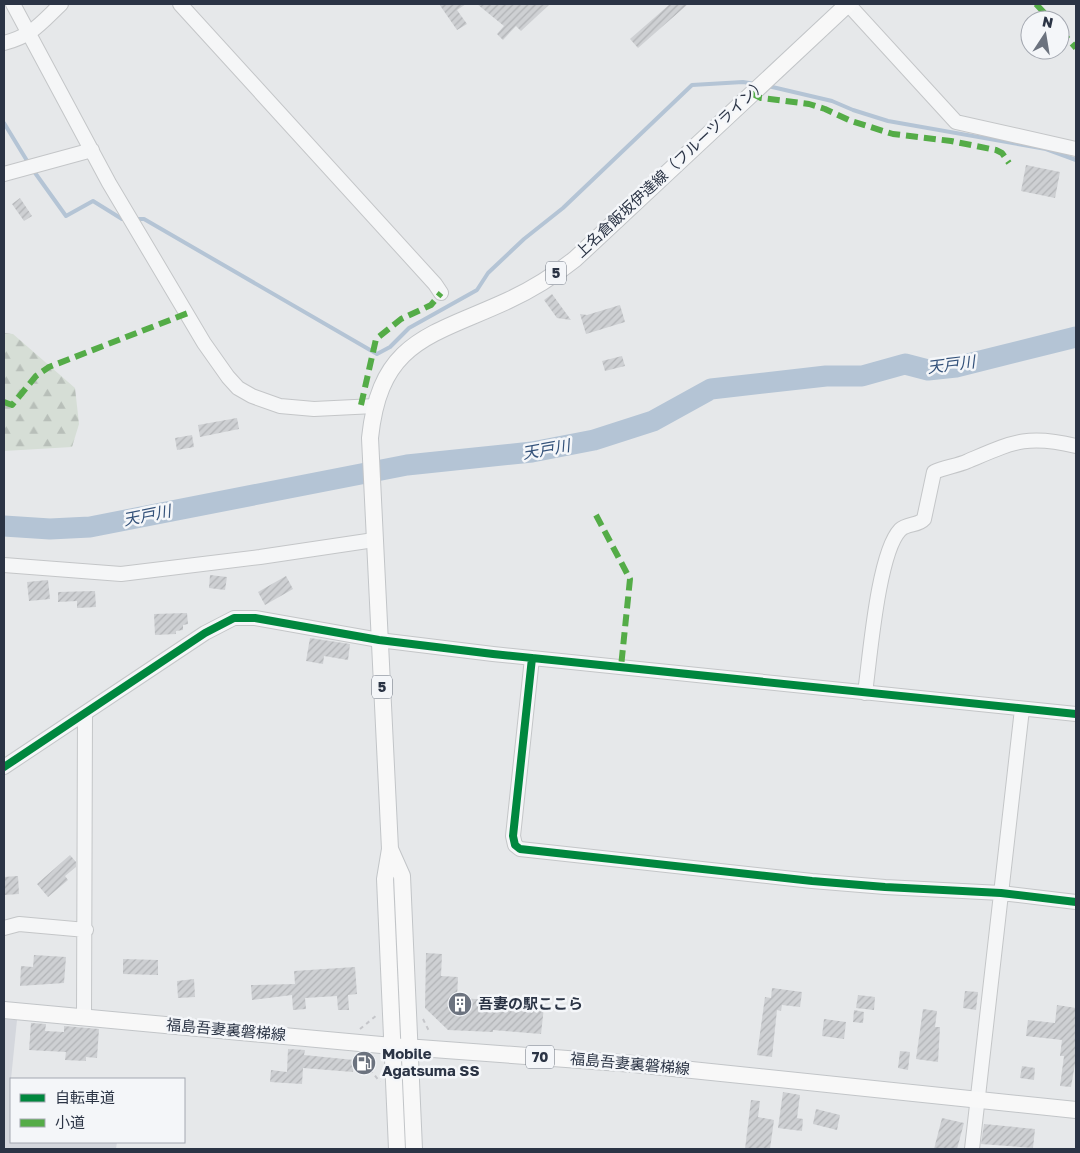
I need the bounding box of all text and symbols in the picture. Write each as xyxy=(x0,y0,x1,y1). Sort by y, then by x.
north arrow xyxy=(1020,10,1070,60)
text: N xyxy=(1041,12,1055,31)
street label: 上名倉飯坂伊達線（フルーツライン） xyxy=(571,74,770,261)
road number: 5 xyxy=(546,262,566,284)
water label: 天戸川 xyxy=(926,351,978,377)
water label: 天戸川 xyxy=(521,435,573,463)
water label: 天戸川 xyxy=(122,500,174,529)
road number: 5 xyxy=(372,676,392,699)
building icon: 吾妻の駅ここら xyxy=(447,991,473,1017)
place label: 吾妻の駅ここら xyxy=(478,994,583,1012)
street label: 福島吾妻裏磐梯線 xyxy=(166,1015,287,1043)
place label: Mobile Agatsuma SS xyxy=(382,1044,479,1079)
road number: 70 xyxy=(526,1046,554,1068)
street label: 福島吾妻裏磐梯線 xyxy=(570,1049,691,1077)
fuel station icon: Mobile Agatsuma SS xyxy=(351,1050,377,1076)
legend xyxy=(10,1078,185,1143)
text: 自転車道 xyxy=(55,1088,115,1106)
text: 小道 xyxy=(55,1113,85,1131)

